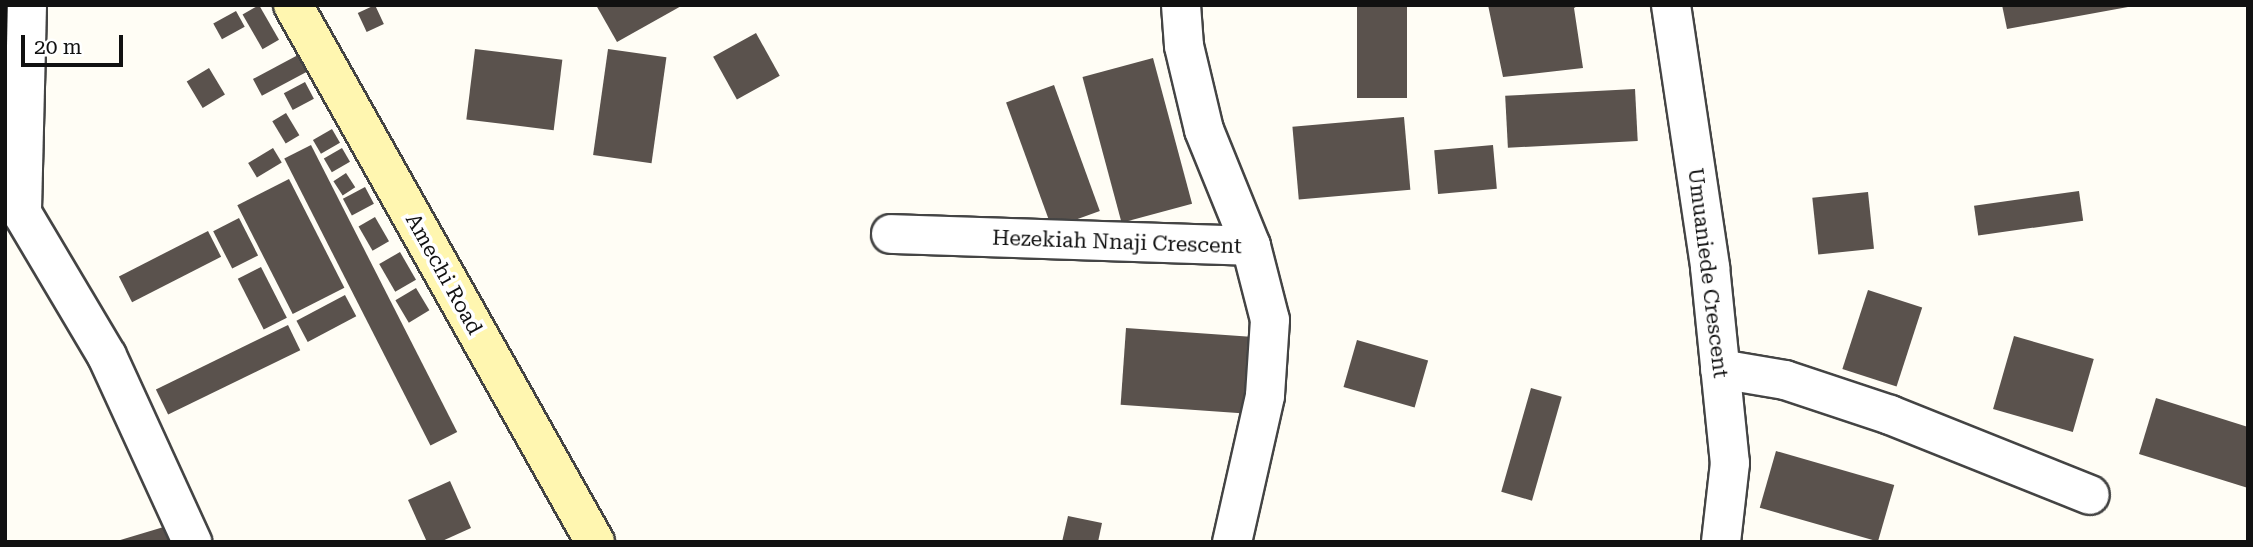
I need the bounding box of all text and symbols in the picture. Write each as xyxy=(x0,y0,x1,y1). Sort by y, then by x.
scale bar xyxy=(24,21,126,65)
text: 20 m xyxy=(34,35,82,59)
street label: Umuaniede Crescent xyxy=(1683,166,1733,380)
street label: Amechi Road xyxy=(400,209,488,339)
street label: Hezekiah Nnaji Crescent xyxy=(992,225,1242,259)

